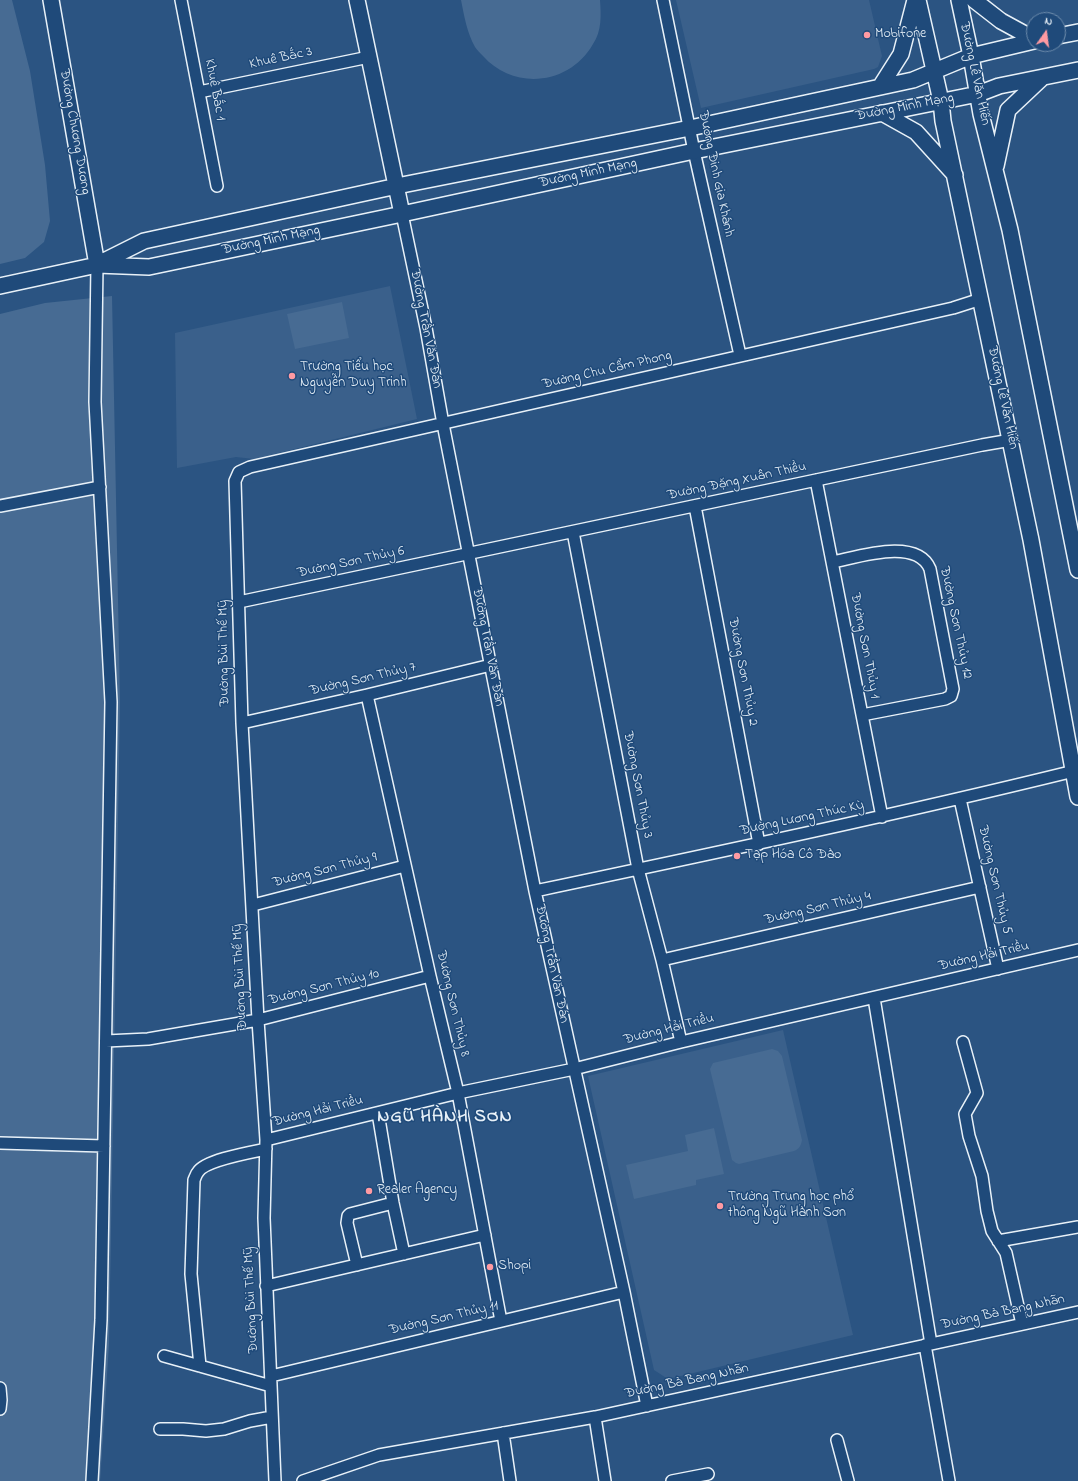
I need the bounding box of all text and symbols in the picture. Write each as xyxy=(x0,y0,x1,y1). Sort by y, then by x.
north arrow xyxy=(1026,12,1066,52)
text: N xyxy=(1043,13,1054,30)
street label: Đường Lê Văn Hiến xyxy=(955,21,993,127)
place label: Mobifone xyxy=(875,27,926,43)
marker: Mobifone xyxy=(862,30,872,40)
street label: Khuê Bắc 3 xyxy=(248,44,314,74)
street label: Khuê Bắc 1 xyxy=(200,58,228,122)
street label: Đường Chương Dương xyxy=(55,68,93,196)
street label: Đường Minh Mạng xyxy=(855,90,955,126)
street label: Đường Đinh Gia Khánh xyxy=(693,109,737,239)
street label: Đường Minh Mạng xyxy=(538,155,638,193)
street label: Đường Minh Mạng xyxy=(221,222,321,260)
street label: Đường Trần Văn Đán xyxy=(405,268,445,390)
street label: Đường Lê Văn Hiến xyxy=(983,345,1021,451)
street label: Đường Chu Cẩm Phong xyxy=(541,348,673,394)
place label: Trường Tiểu học Nguyễn Duy Trinh xyxy=(300,360,407,392)
marker: Trường Tiểu học Nguyễn Duy Trinh xyxy=(287,371,297,381)
street label: Đường Đặng Xuân Thiều xyxy=(666,459,808,505)
street label: Đường Sơn Thủy 6 xyxy=(296,543,406,583)
street label: Đường Sơn Thủy 12 xyxy=(935,565,975,681)
street label: Đường Trần Văn Đán xyxy=(467,586,507,708)
street label: Đường Sơn Thủy 1 xyxy=(846,592,882,700)
street label: Đường Bùi Thế Mỹ xyxy=(216,600,234,706)
street label: Đường Sơn Thủy 2 xyxy=(723,617,761,727)
street label: Đường Sơn Thủy 7 xyxy=(308,660,418,700)
street label: Đường Sơn Thủy 3 xyxy=(618,730,656,840)
street label: Đường Lương Thúc Kỳ xyxy=(738,798,866,840)
street label: Đường Sơn Thủy 5 xyxy=(973,824,1015,936)
place label: Tạp Hóa Cô Đào xyxy=(745,848,841,864)
street label: Đường Sơn Thủy 9 xyxy=(271,850,379,892)
marker: Tạp Hóa Cô Đào xyxy=(732,851,742,861)
street label: Đường Sơn Thủy 4 xyxy=(763,889,873,929)
street label: Đường Trần Văn Đán xyxy=(530,903,572,1025)
street label: Đường Bùi Thế Mỹ xyxy=(230,923,252,1031)
street label: Đường Hải Triều xyxy=(937,938,1031,976)
street label: Đường Sơn Thủy 8 xyxy=(432,949,472,1059)
street label: Đường Sơn Thủy 10 xyxy=(267,966,381,1010)
street label: Đường Hải Triều xyxy=(622,1011,716,1049)
street label: Đường Hải Triều xyxy=(271,1093,365,1131)
district label: NGŨ HÀNH SƠN xyxy=(377,1107,513,1129)
place label: Realer Agency xyxy=(377,1183,457,1199)
marker: Realer Agency xyxy=(364,1186,374,1196)
place label: Trường Trung học phổ thông Ngũ Hành Sơn xyxy=(728,1190,854,1222)
marker: Trường Trung học phổ thông Ngũ Hành Sơn xyxy=(715,1201,725,1211)
street label: Đường Bùi Thế Mỹ xyxy=(241,1246,263,1354)
place label: Shopi xyxy=(498,1259,531,1275)
marker: Shopi xyxy=(485,1262,495,1272)
street label: Đường Bà Bang Nhãn xyxy=(940,1292,1066,1334)
street label: Đường Sơn Thủy 11 xyxy=(388,1298,500,1340)
street label: Đường Bà Bang Nhãn xyxy=(624,1361,750,1403)

